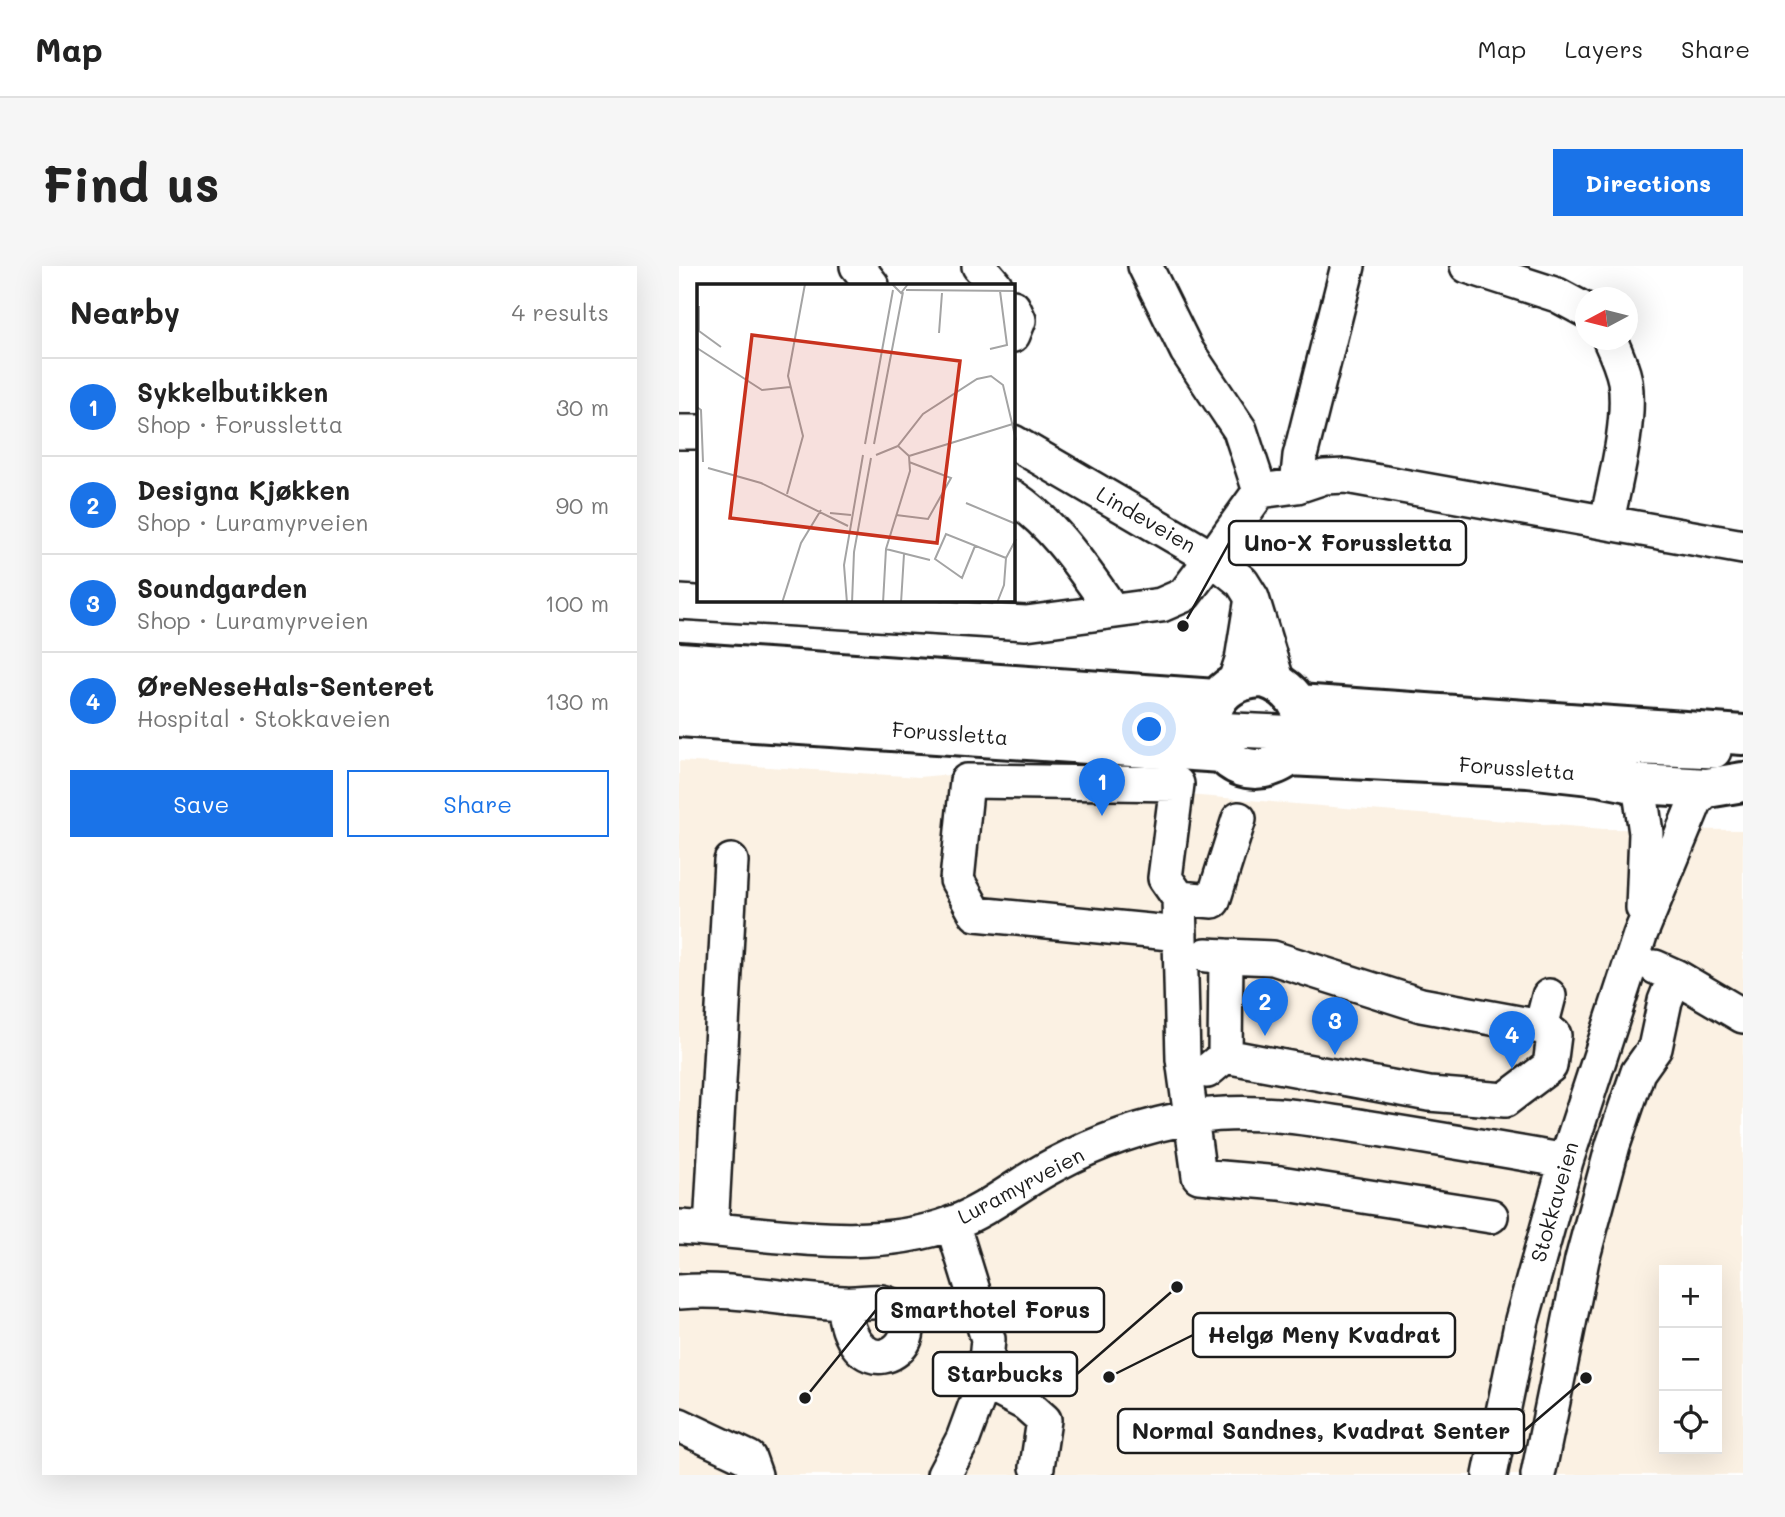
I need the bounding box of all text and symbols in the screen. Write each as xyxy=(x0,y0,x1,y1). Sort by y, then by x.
text: Map xyxy=(35,27,103,70)
text: Map xyxy=(1478,33,1526,64)
text: Layers xyxy=(1564,33,1643,64)
text: Share xyxy=(1681,33,1750,64)
button: Directions xyxy=(1553,149,1743,216)
text: Find us xyxy=(42,151,220,214)
inset map xyxy=(697,284,1015,602)
north arrow xyxy=(1575,287,1638,350)
text: Nearby xyxy=(70,292,180,332)
text: 4 results xyxy=(512,297,609,327)
text: Sykkelbutikken xyxy=(137,375,328,409)
text: 1 xyxy=(88,392,98,422)
text: 30 m xyxy=(556,392,609,422)
text: Shop · Forussletta xyxy=(137,409,343,439)
text: Designa Kjøkken xyxy=(137,473,350,507)
street label: Lindeveien xyxy=(1092,479,1201,558)
text: 2 xyxy=(87,490,99,520)
text: 90 m xyxy=(556,490,609,520)
text: Shop · Luramyrveien xyxy=(137,507,368,537)
callout: Uno-X Forussletta xyxy=(1229,521,1466,565)
text: Uno-X Forussletta xyxy=(1244,527,1452,557)
text: Soundgarden xyxy=(137,571,307,605)
text: 3 xyxy=(86,588,100,618)
text: 100 m xyxy=(545,588,609,618)
text: Shop · Luramyrveien xyxy=(137,605,368,635)
text: ØreNeseHals-Senteret xyxy=(137,669,434,703)
text: 4 xyxy=(86,686,100,716)
text: 130 m xyxy=(545,686,609,716)
text: Hospital · Stokkaveien xyxy=(137,703,390,733)
your location xyxy=(1132,712,1166,746)
street label: Forussletta xyxy=(891,715,1009,750)
street label: Forussletta xyxy=(1458,750,1576,785)
pin: 1 xyxy=(1079,758,1125,816)
button: Save xyxy=(70,770,333,837)
button: Share xyxy=(347,770,609,837)
pin: 2 xyxy=(1242,978,1288,1036)
pin: 3 xyxy=(1312,997,1358,1055)
pin: 4 xyxy=(1489,1011,1535,1069)
street label: Stokkaveien xyxy=(1523,1138,1584,1265)
street label: Luramyrveien xyxy=(952,1140,1088,1229)
map controls xyxy=(1659,1265,1722,1454)
button: + xyxy=(1659,1265,1722,1328)
callout: Smarthotel Forus xyxy=(876,1288,1104,1332)
text: Smarthotel Forus xyxy=(890,1294,1090,1324)
callout: Helgø Meny Kvadrat xyxy=(1193,1313,1455,1357)
text: Helgø Meny Kvadrat xyxy=(1207,1319,1441,1349)
button: − xyxy=(1659,1328,1722,1391)
callout: Starbucks xyxy=(933,1352,1077,1396)
text: Starbucks xyxy=(947,1358,1063,1388)
button: locate xyxy=(1659,1391,1722,1454)
callout: Normal Sandnes, Kvadrat Senter xyxy=(1118,1409,1524,1453)
text: Normal Sandnes, Kvadrat Senter xyxy=(1132,1415,1510,1445)

